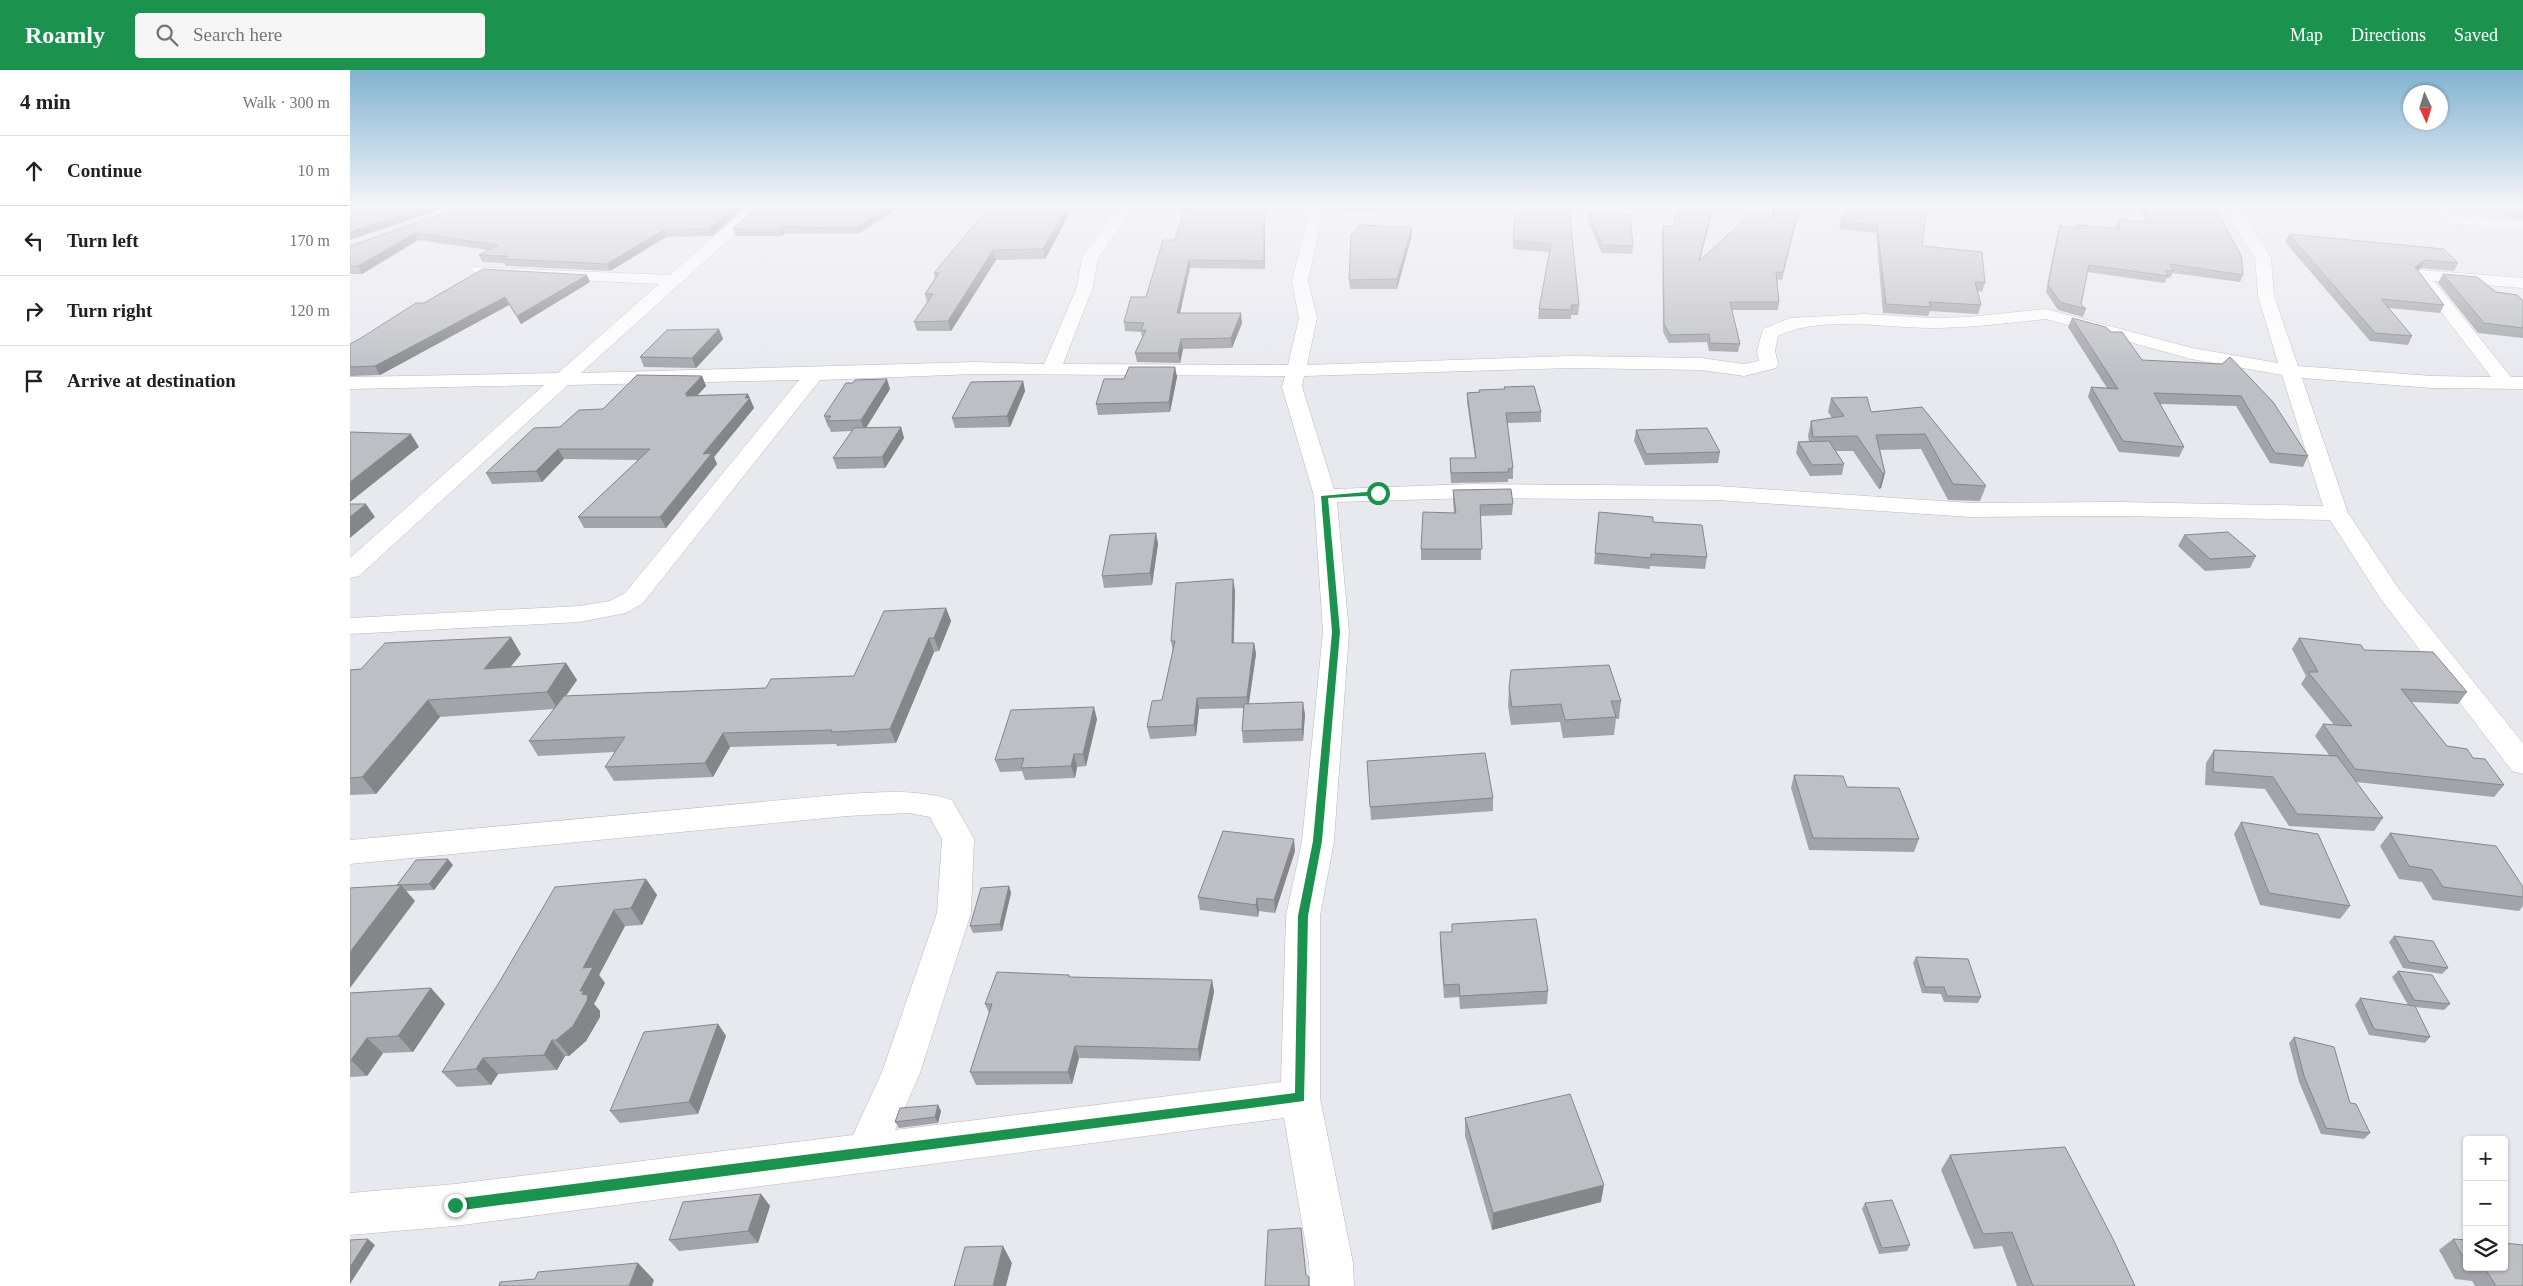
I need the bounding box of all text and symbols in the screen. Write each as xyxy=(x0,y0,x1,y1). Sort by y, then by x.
search box xyxy=(135,13,485,58)
icon: search xyxy=(153,21,181,49)
text: Roamly xyxy=(25,22,105,48)
text: Search here xyxy=(193,24,282,45)
text: Map xyxy=(2290,25,2323,45)
text: Directions xyxy=(2351,25,2426,45)
text: Saved xyxy=(2454,25,2498,45)
north arrow xyxy=(2403,85,2448,130)
text: 4 min xyxy=(20,90,71,114)
text: Walk · 300 m xyxy=(243,94,330,111)
icon: ahead xyxy=(20,157,48,185)
text: Continue xyxy=(67,160,142,181)
text: 10 m xyxy=(298,162,330,179)
icon: left xyxy=(20,227,48,255)
text: Turn left xyxy=(67,230,139,251)
text: 170 m xyxy=(290,232,330,249)
icon: right xyxy=(20,297,48,325)
text: Turn right xyxy=(67,300,152,321)
text: 120 m xyxy=(290,302,330,319)
icon: arrive xyxy=(20,367,48,395)
text: Arrive at destination xyxy=(67,370,236,391)
route start xyxy=(1367,482,1390,505)
map controls xyxy=(2463,1136,2508,1271)
button: + xyxy=(2463,1136,2508,1181)
button: − xyxy=(2463,1181,2508,1226)
route end xyxy=(444,1194,467,1217)
button: layers xyxy=(2463,1226,2508,1271)

